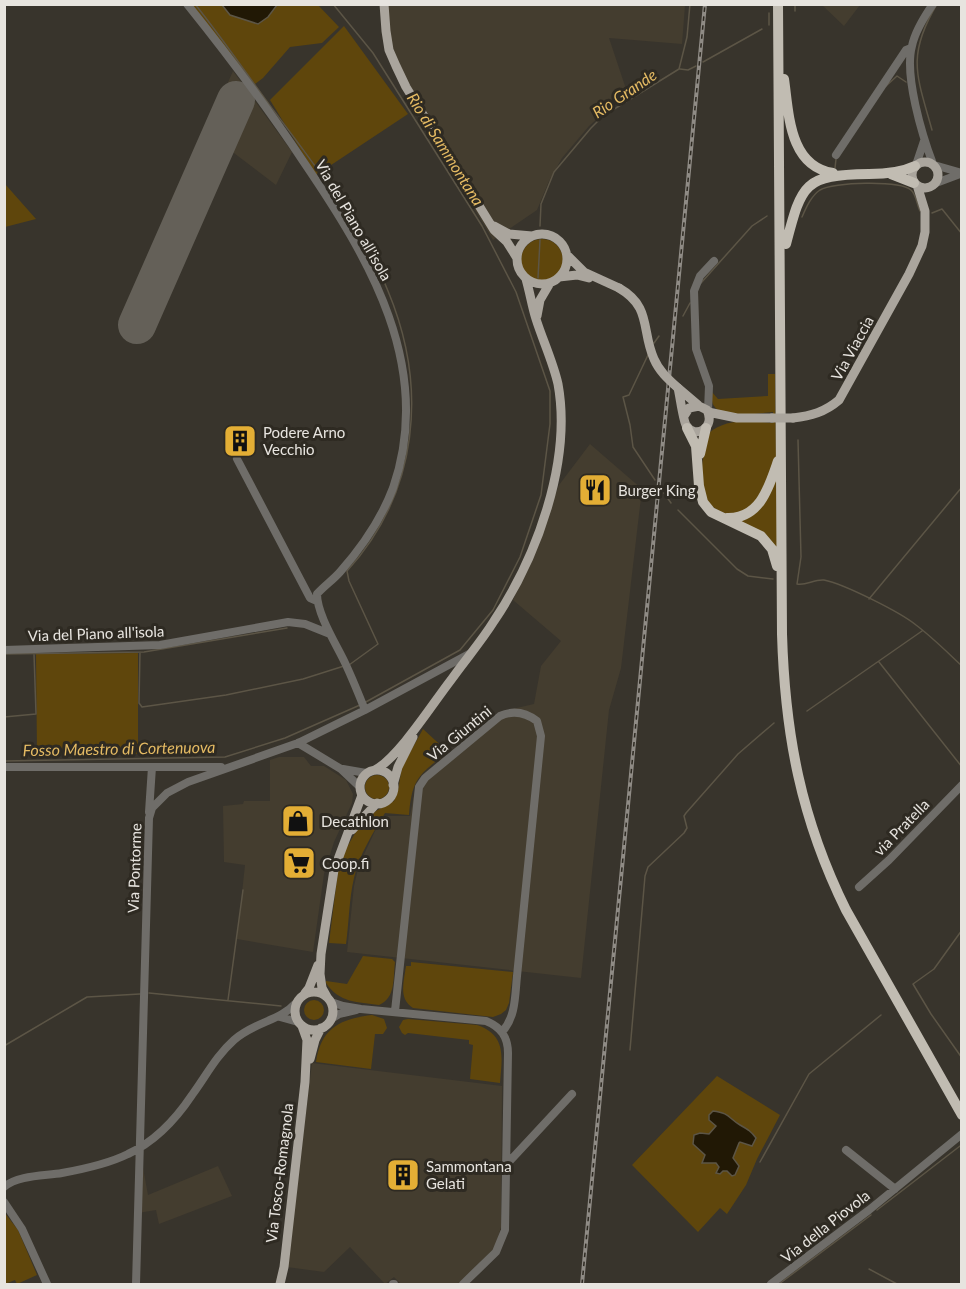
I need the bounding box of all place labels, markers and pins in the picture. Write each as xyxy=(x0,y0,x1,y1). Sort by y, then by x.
building icon: Podere Arno Vecchio xyxy=(222,423,258,459)
place label: Podere Arno Vecchio xyxy=(263,423,345,458)
restaurant icon: Burger King xyxy=(577,472,613,508)
place label: Burger King xyxy=(618,481,696,499)
shop icon: Decathlon xyxy=(280,803,316,839)
place label: Decathlon xyxy=(321,812,389,830)
supermarket icon: Coop.fi xyxy=(281,845,317,881)
place label: Coop.fi xyxy=(322,854,369,872)
building icon: Sammontana Gelati xyxy=(385,1157,421,1193)
place label: Sammontana Gelati xyxy=(426,1157,512,1192)

